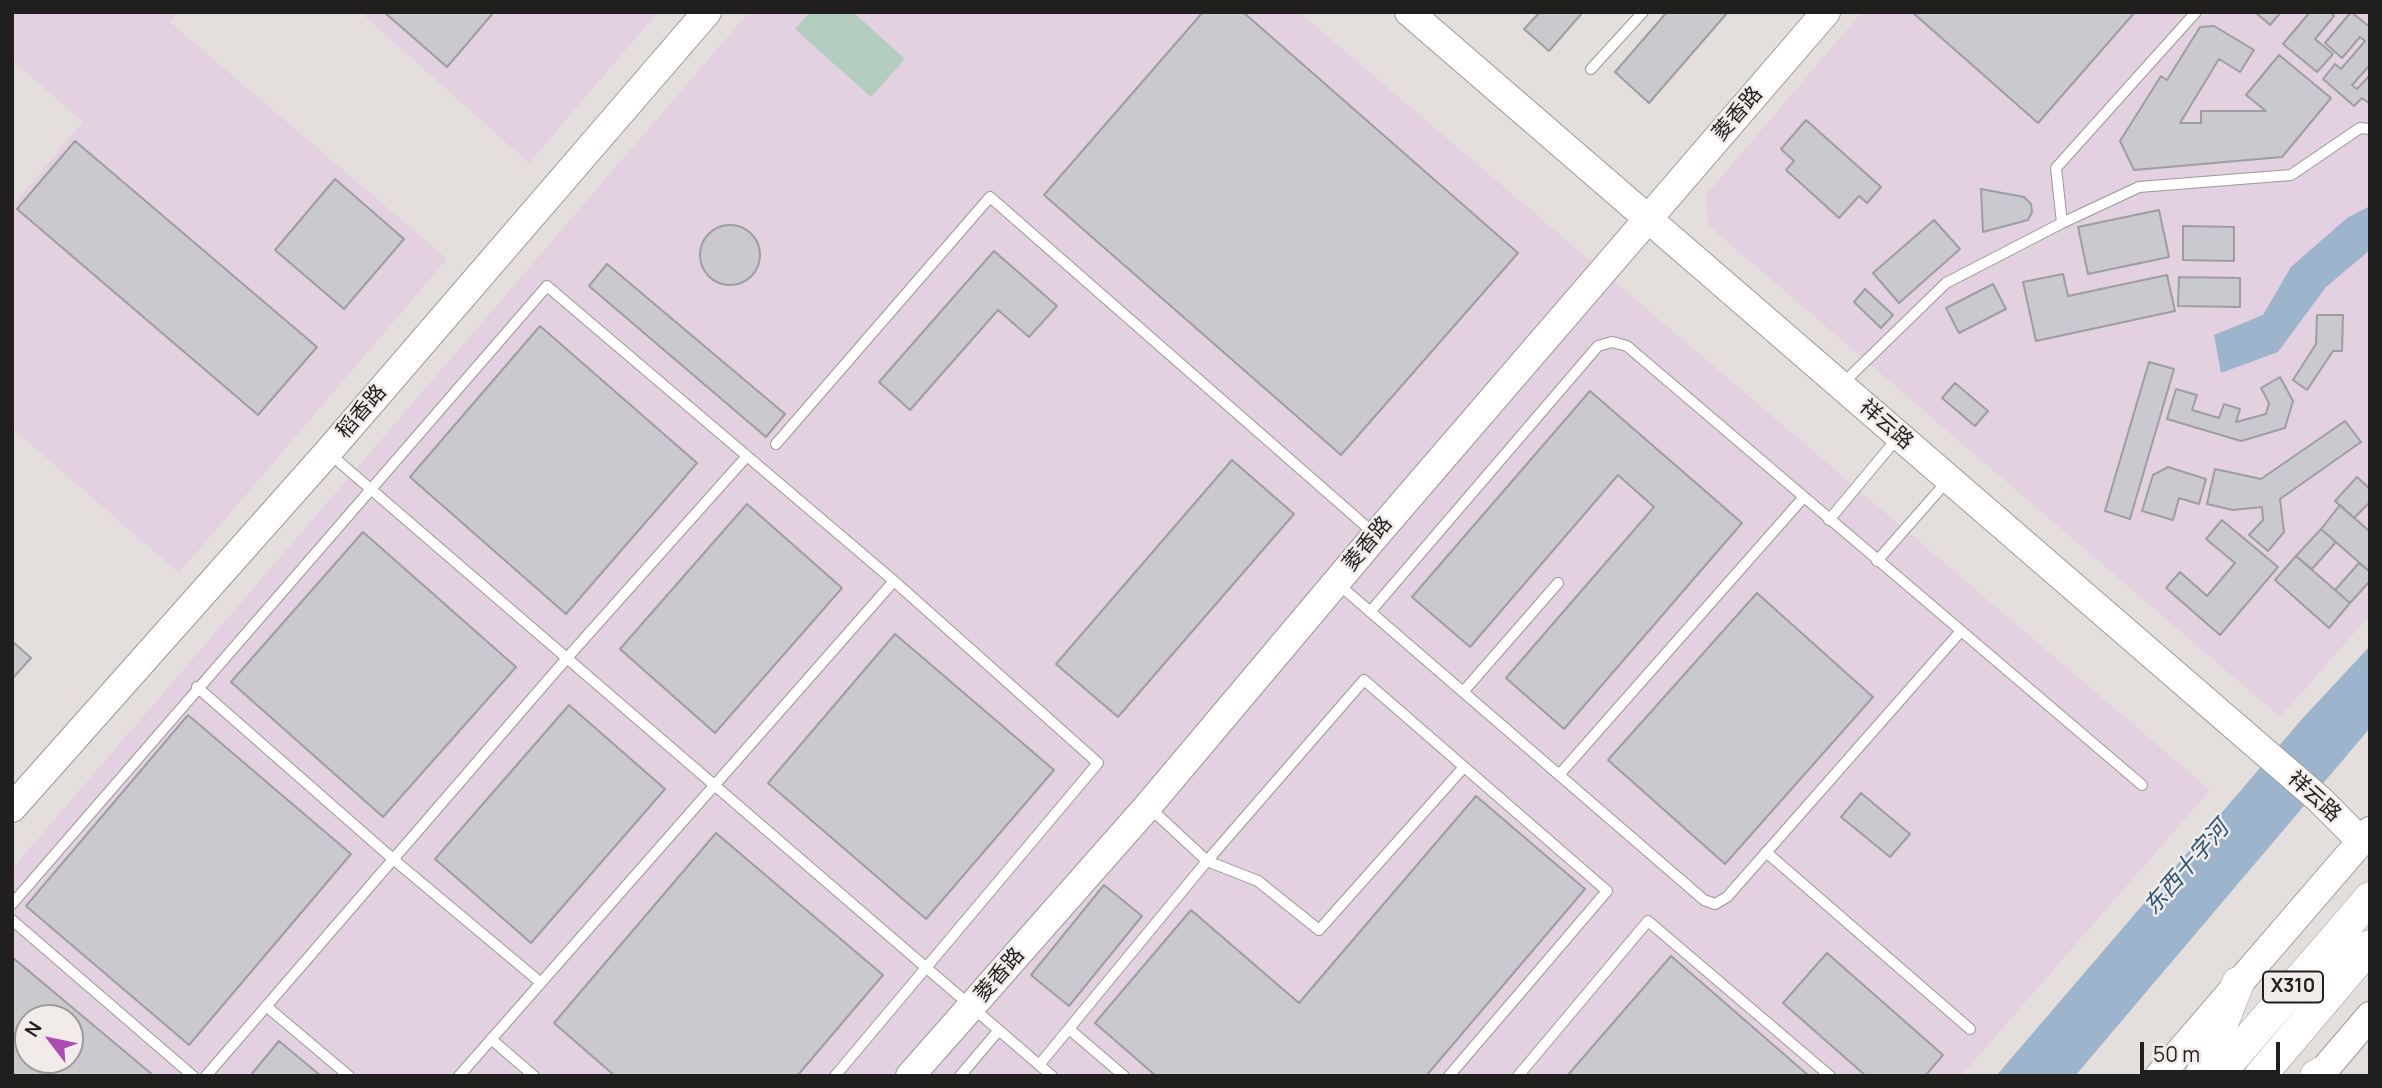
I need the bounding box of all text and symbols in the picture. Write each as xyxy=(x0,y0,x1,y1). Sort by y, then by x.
street label: 菱香路 xyxy=(1708,82,1768,146)
street label: 稻香路 xyxy=(332,380,392,444)
street label: 祥云路 xyxy=(1854,395,1918,455)
street label: 菱香路 xyxy=(1338,512,1398,576)
street label: 祥云路 xyxy=(2282,767,2346,827)
water label: 东西十字河 xyxy=(2139,816,2235,920)
street label: 菱香路 xyxy=(970,943,1030,1007)
road number: X310 xyxy=(2263,972,2323,1002)
north arrow xyxy=(14,1004,84,1074)
text: N xyxy=(18,1016,48,1042)
scale bar xyxy=(2144,1028,2284,1072)
text: 50 m xyxy=(2153,1040,2200,1068)

